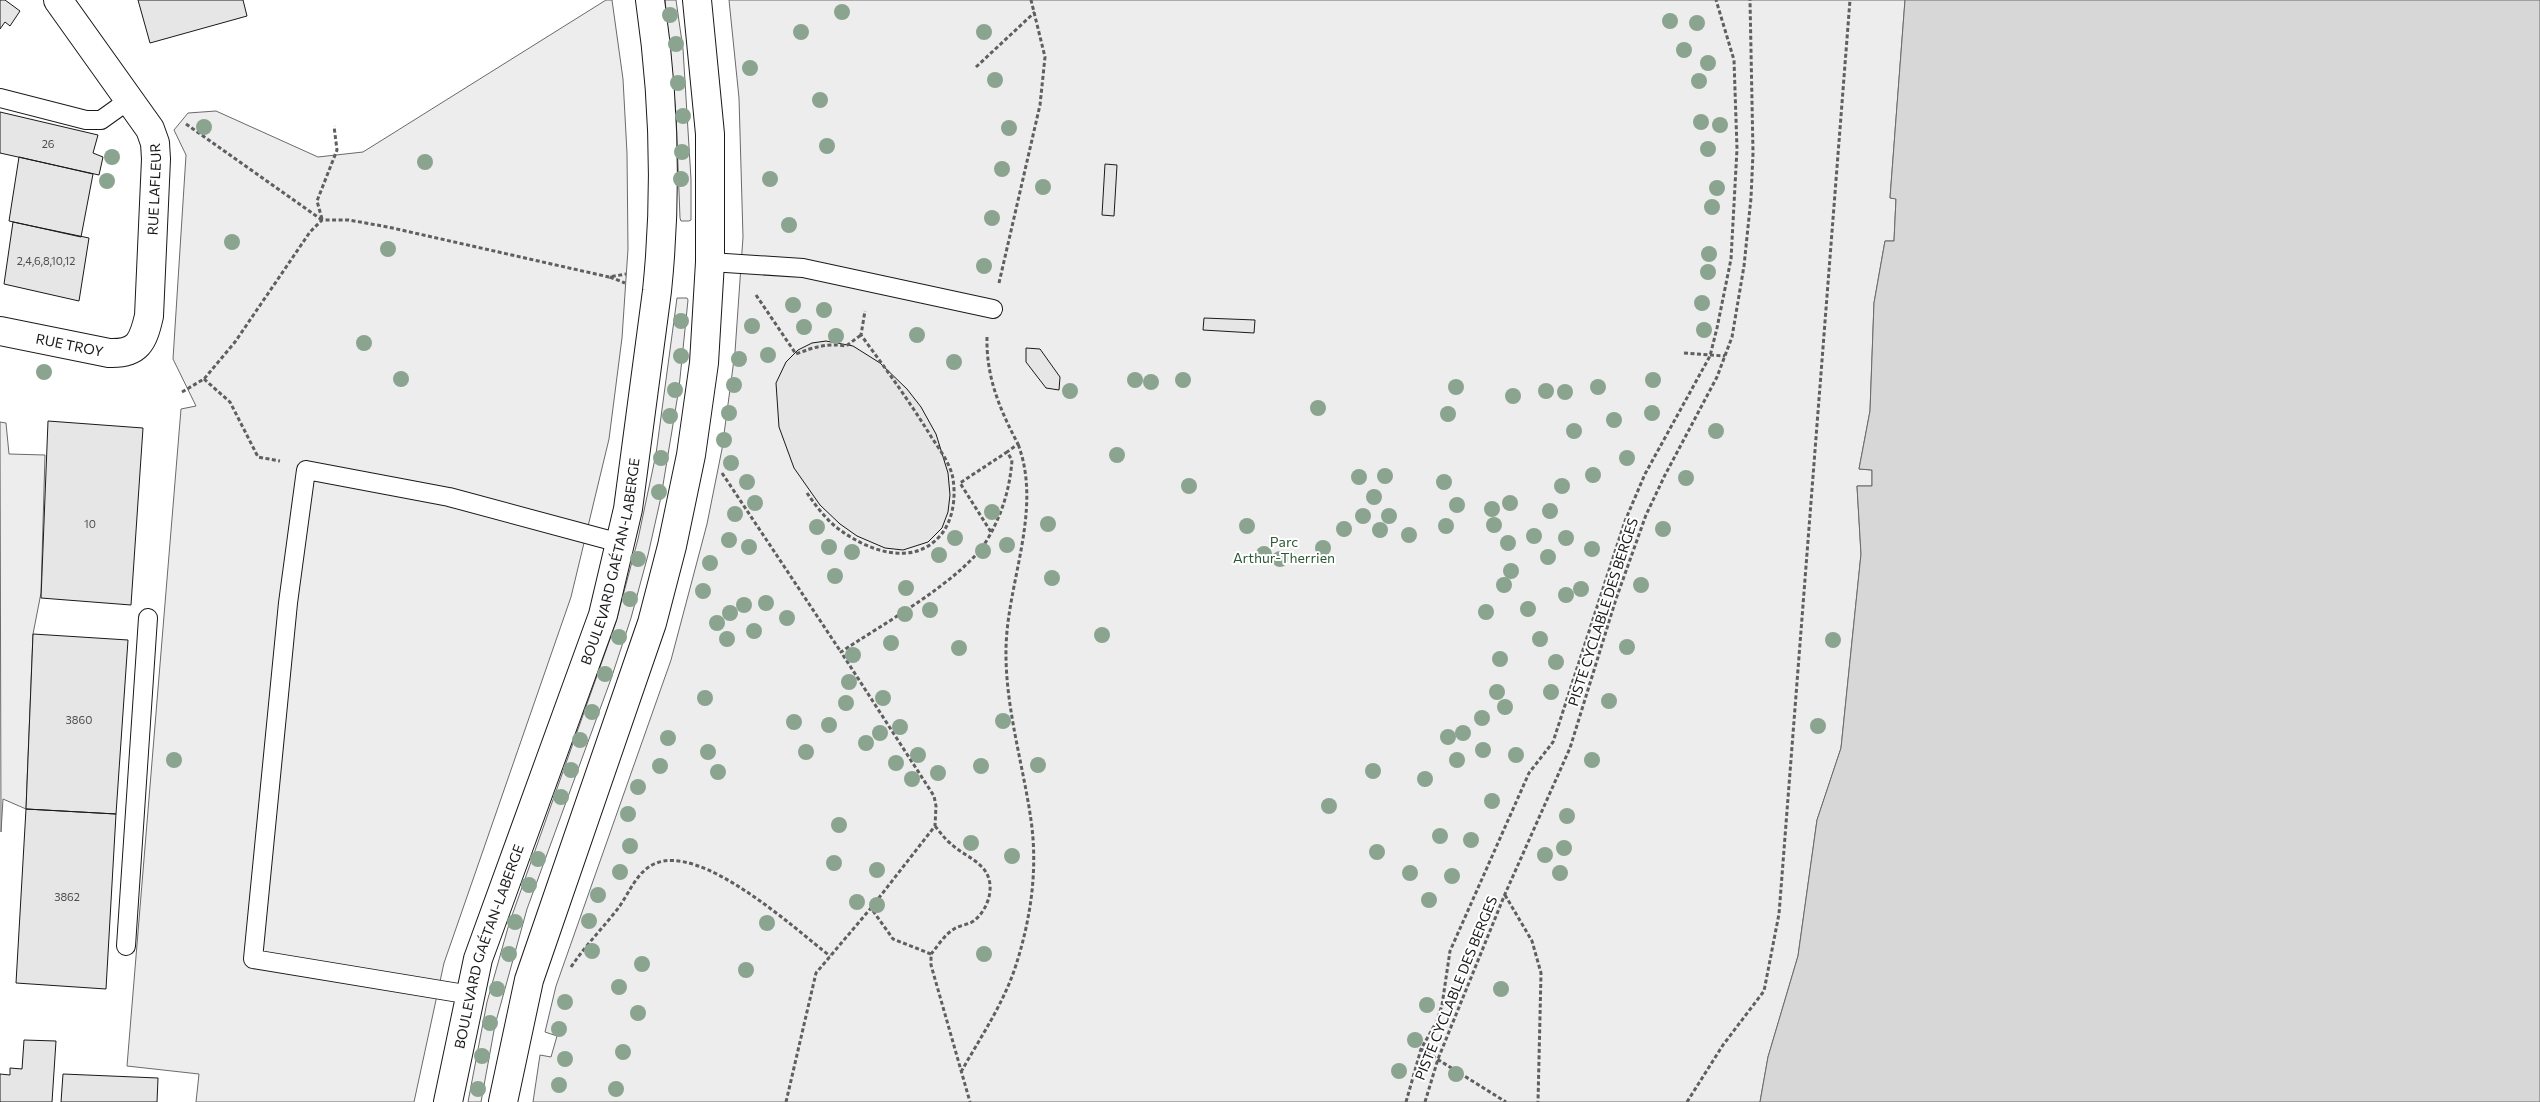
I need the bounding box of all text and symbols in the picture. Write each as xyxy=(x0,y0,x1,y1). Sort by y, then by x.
house number: 26 xyxy=(42,137,55,150)
street label: RUE LAFLEUR xyxy=(144,143,164,236)
house number: 2,4,6,8,10,12 xyxy=(17,254,75,267)
street label: RUE TROY xyxy=(34,329,105,360)
street label: BOULEVARD GAÉTAN-LABERGE xyxy=(577,457,643,667)
street label: PISTE CYCLABLE DES BERGES xyxy=(1564,516,1641,708)
house number: 10 xyxy=(84,517,96,530)
park label: Parc Arthur-Therrien xyxy=(1233,533,1335,566)
house number: 3860 xyxy=(66,713,92,726)
street label: BOULEVARD GAÉTAN-LABERGE xyxy=(450,842,527,1050)
house number: 3862 xyxy=(54,890,80,903)
street label: PISTE CYCLABLE DES BERGES xyxy=(1411,893,1500,1082)

